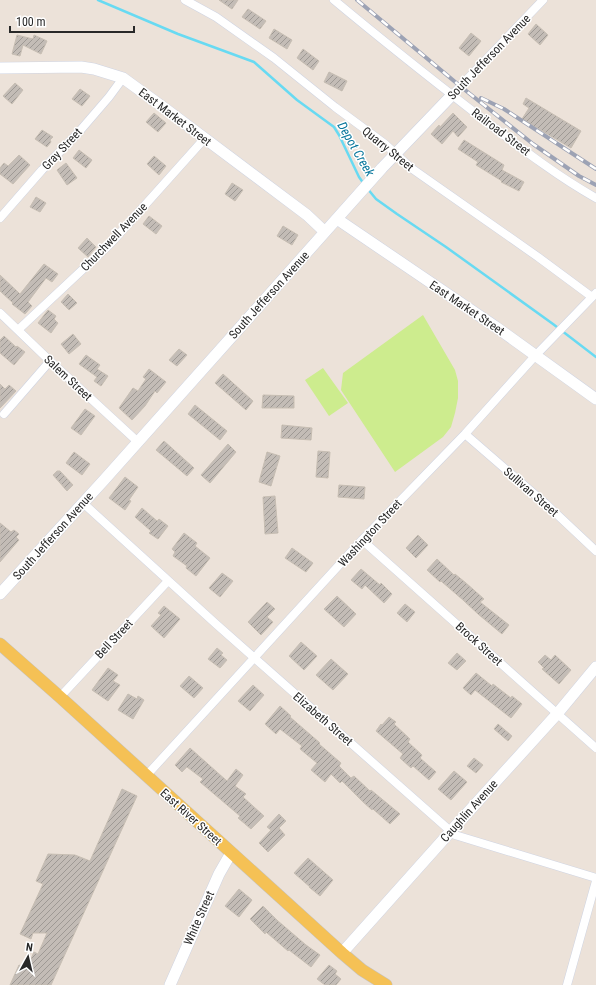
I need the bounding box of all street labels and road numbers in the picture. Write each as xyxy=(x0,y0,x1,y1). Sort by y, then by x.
street label: South Jefferson Avenue xyxy=(445,11,534,102)
street label: East Market Street xyxy=(136,85,214,149)
street label: Railroad Street xyxy=(469,105,533,159)
street label: Quarry Street xyxy=(359,124,417,174)
street label: Gray Street xyxy=(39,125,85,173)
street label: Churchwell Avenue xyxy=(78,200,150,274)
street label: South Jefferson Avenue xyxy=(226,248,312,342)
street label: East Market Street xyxy=(427,278,507,338)
street label: Salem Street xyxy=(41,352,95,404)
street label: Sullivan Street xyxy=(501,464,562,520)
street label: South Jefferson Avenue xyxy=(10,489,96,583)
street label: Washington Street xyxy=(335,496,405,569)
street label: Bell Street xyxy=(92,616,136,662)
street label: Brock Street xyxy=(453,619,506,669)
street label: Elizabeth Street xyxy=(290,689,356,749)
street label: Caughlin Avenue xyxy=(437,777,501,845)
street label: East River Street xyxy=(157,786,225,849)
street label: White Street xyxy=(181,888,217,947)

